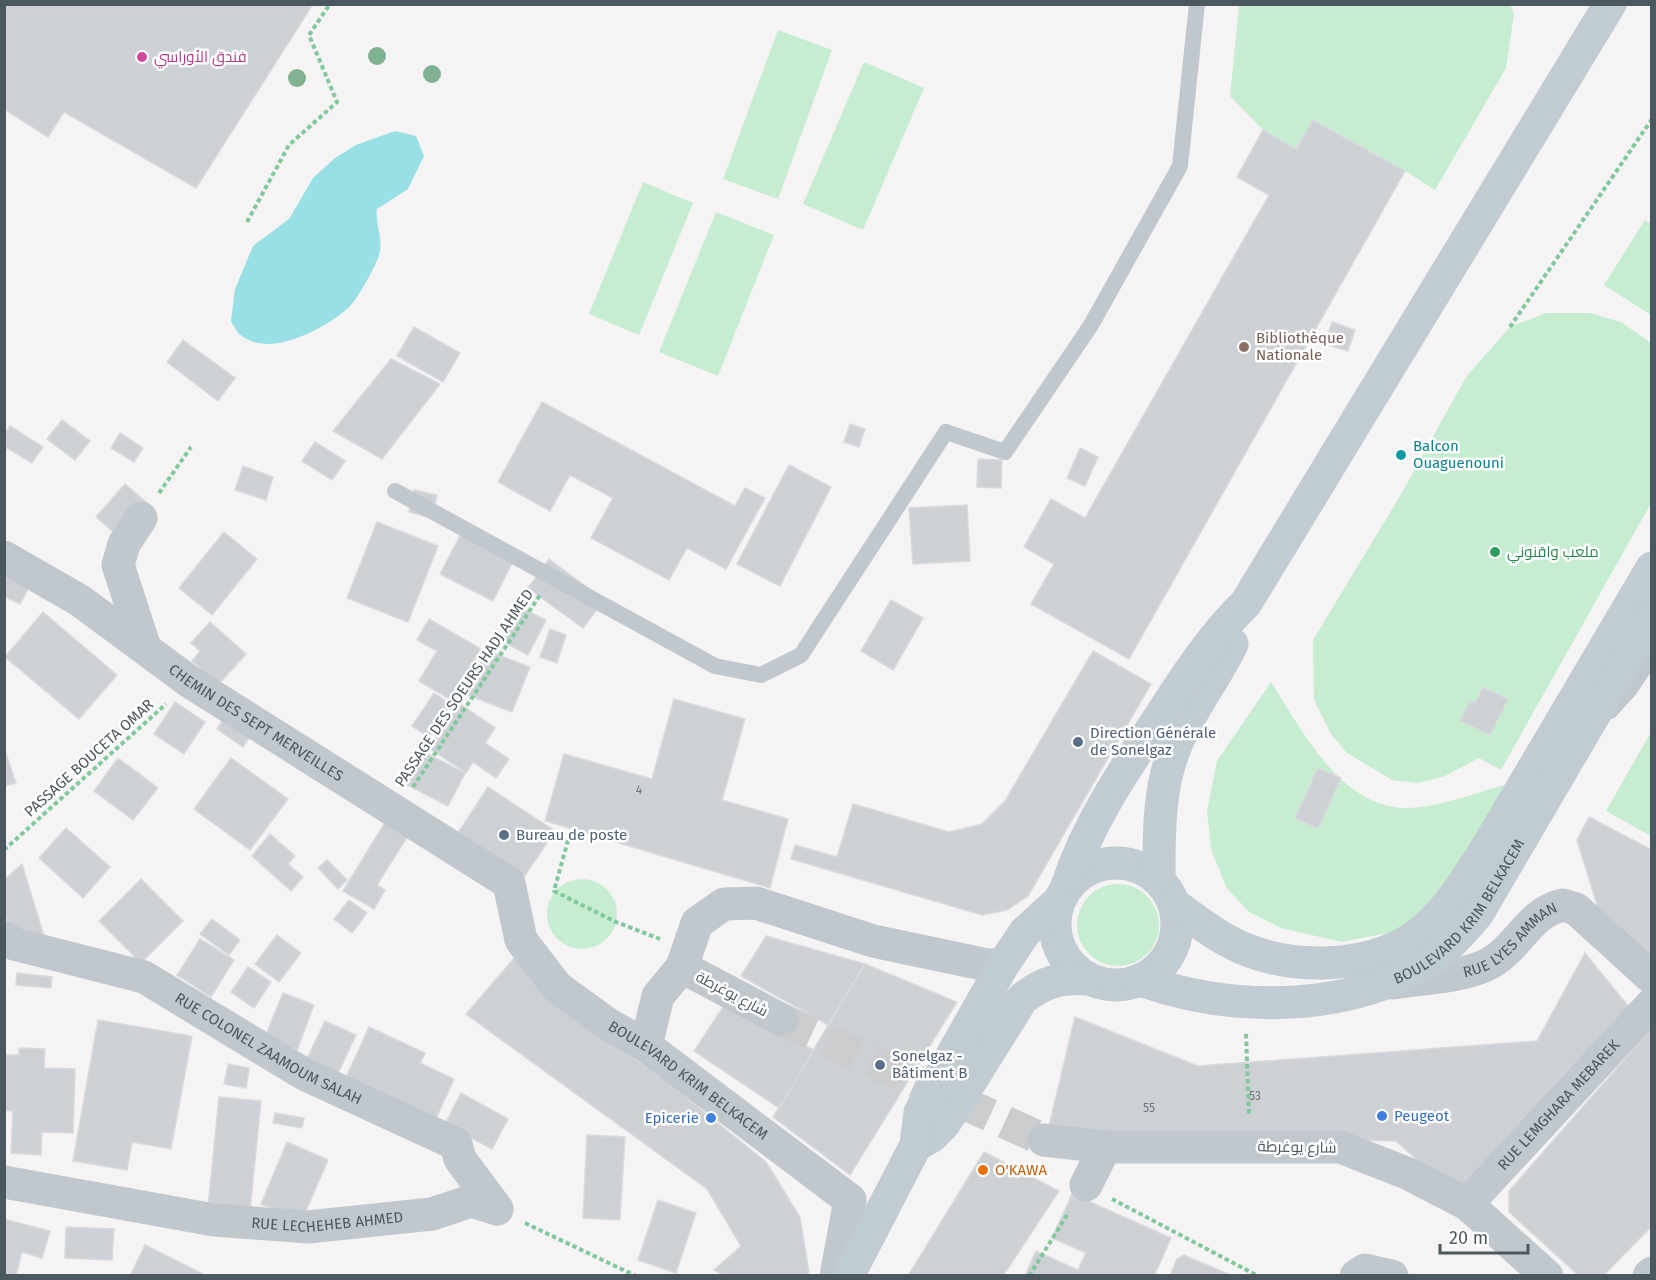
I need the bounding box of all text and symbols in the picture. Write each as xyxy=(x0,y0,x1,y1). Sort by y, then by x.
place label: فندق الأوراسي xyxy=(154,48,247,69)
marker: فندق الأوراسي xyxy=(135,50,149,64)
place label: Bibliothèque Nationale xyxy=(1256,329,1344,364)
marker: Bibliothèque Nationale xyxy=(1237,340,1251,354)
place label: Balcon Ouaguenouni xyxy=(1413,437,1504,472)
marker: Balcon Ouaguenouni xyxy=(1394,448,1408,462)
place label: ملعب واقنوني xyxy=(1507,543,1599,564)
marker: ملعب واقنوني xyxy=(1488,545,1502,559)
street label: PASSAGE DES SOEURS HADJ AHMED xyxy=(391,586,537,790)
street label: CHEMIN DES SEPT MERVEILLES xyxy=(165,660,347,785)
street label: PASSAGE BOUCETA OMAR xyxy=(21,695,157,821)
place label: Direction Générale de Sonelgaz xyxy=(1090,724,1216,759)
marker: Direction Générale de Sonelgaz xyxy=(1071,735,1085,749)
house number: 4 xyxy=(636,783,643,797)
place label: Bureau de poste xyxy=(516,826,627,844)
marker: Bureau de poste xyxy=(497,828,511,842)
street label: BOULEVARD KRIM BELKACEM xyxy=(1391,836,1528,988)
street label: RUE LYES AMMAN xyxy=(1461,899,1560,981)
street label: شارع يوغرطة xyxy=(692,968,771,1022)
street label: RUE COLONEL ZAAMOUM SALAH xyxy=(172,989,365,1108)
street label: BOULEVARD KRIM BELKACEM xyxy=(605,1017,771,1144)
street label: RUE LEMGHARA MEBAREK xyxy=(1494,1036,1624,1174)
place label: Sonelgaz - Bâtiment B xyxy=(892,1047,967,1082)
marker: Sonelgaz - Bâtiment B xyxy=(873,1058,887,1072)
house number: 53 xyxy=(1249,1089,1261,1103)
house number: 55 xyxy=(1143,1101,1155,1115)
place label: Peugeot xyxy=(1394,1107,1450,1125)
place label: Epicerie xyxy=(645,1109,699,1127)
marker: Peugeot xyxy=(1375,1109,1389,1123)
marker: Epicerie xyxy=(704,1111,718,1125)
street label: شارع يوغرطة xyxy=(1257,1137,1337,1159)
place label: O'KAWA xyxy=(995,1161,1047,1179)
marker: O'KAWA xyxy=(976,1163,990,1177)
street label: RUE LECHEHEB AHMED xyxy=(251,1208,404,1236)
scale bar xyxy=(1440,1217,1528,1255)
text: 20 m xyxy=(1449,1227,1488,1249)

